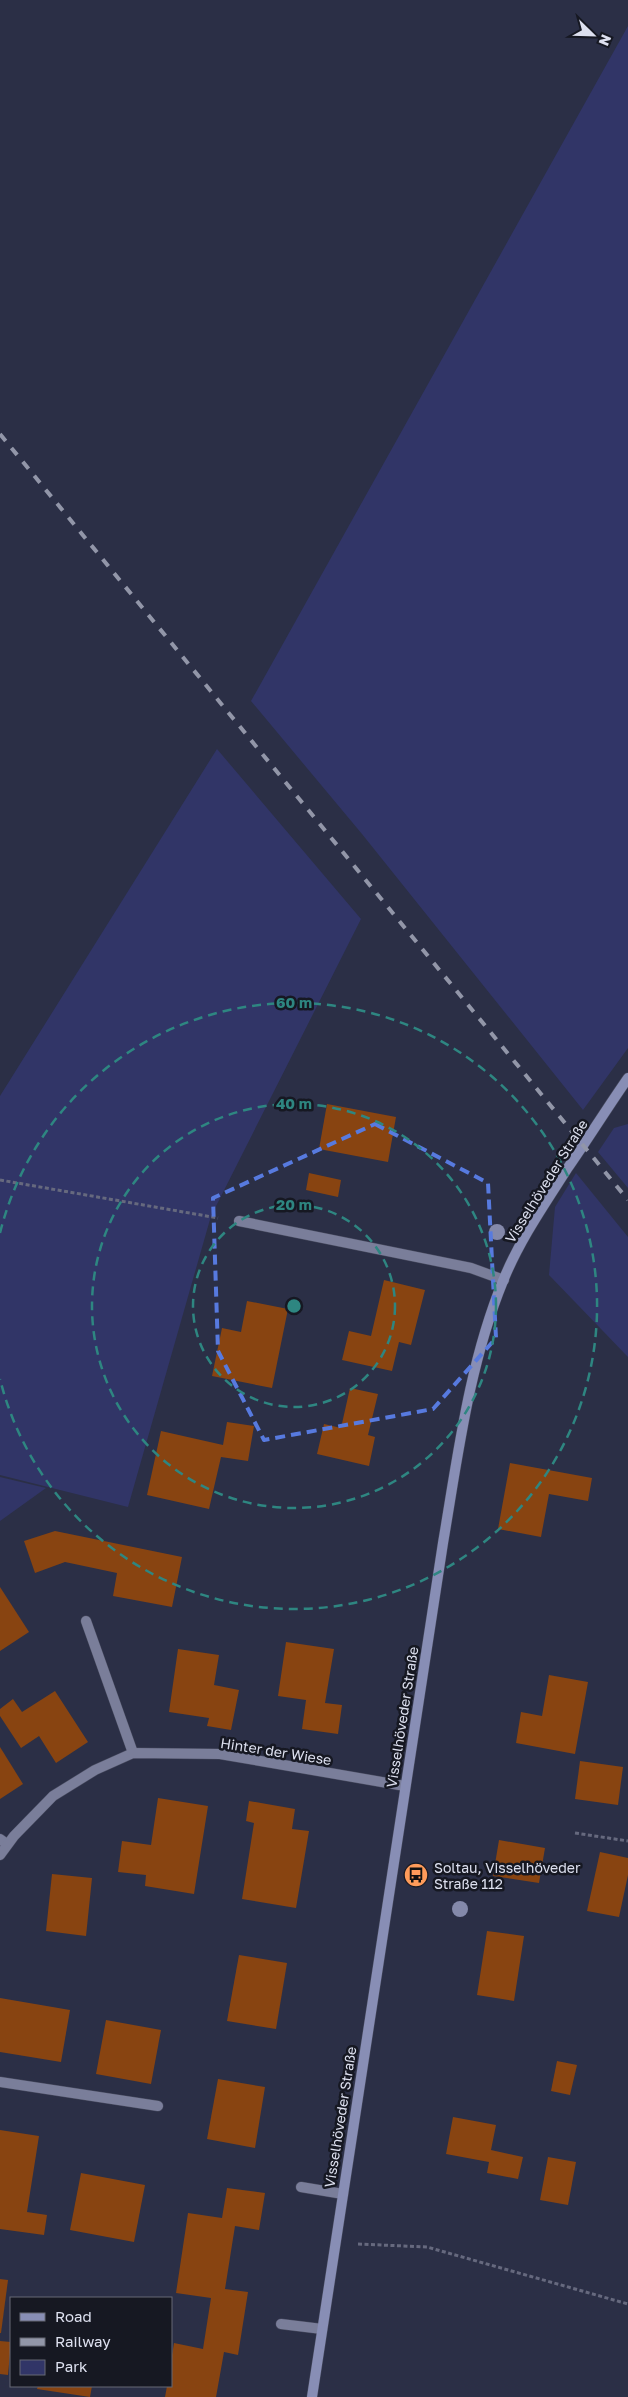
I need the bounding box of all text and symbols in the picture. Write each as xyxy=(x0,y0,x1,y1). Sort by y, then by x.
north arrow xyxy=(568,10,618,60)
text: N xyxy=(596,32,615,48)
text: 60 m xyxy=(276,993,312,1011)
text: 40 m xyxy=(276,1094,312,1112)
street label: Visselhöveder Straße xyxy=(501,1116,591,1246)
text: 20 m xyxy=(276,1195,312,1213)
centre of rings xyxy=(285,1297,303,1315)
street label: Visselhöveder Straße xyxy=(382,1645,422,1789)
street label: Hinter der Wiese xyxy=(219,1734,333,1768)
place label: Soltau, Visselhöveder Straße 112 xyxy=(434,1859,581,1892)
bus stop icon: Soltau, Visselhöveder Straße 112 xyxy=(403,1862,429,1888)
street label: Visselhöveder Straße xyxy=(320,2045,360,2189)
legend xyxy=(10,2297,172,2387)
text: Road xyxy=(55,2307,92,2325)
text: Railway xyxy=(55,2332,111,2350)
text: Park xyxy=(55,2357,88,2375)

